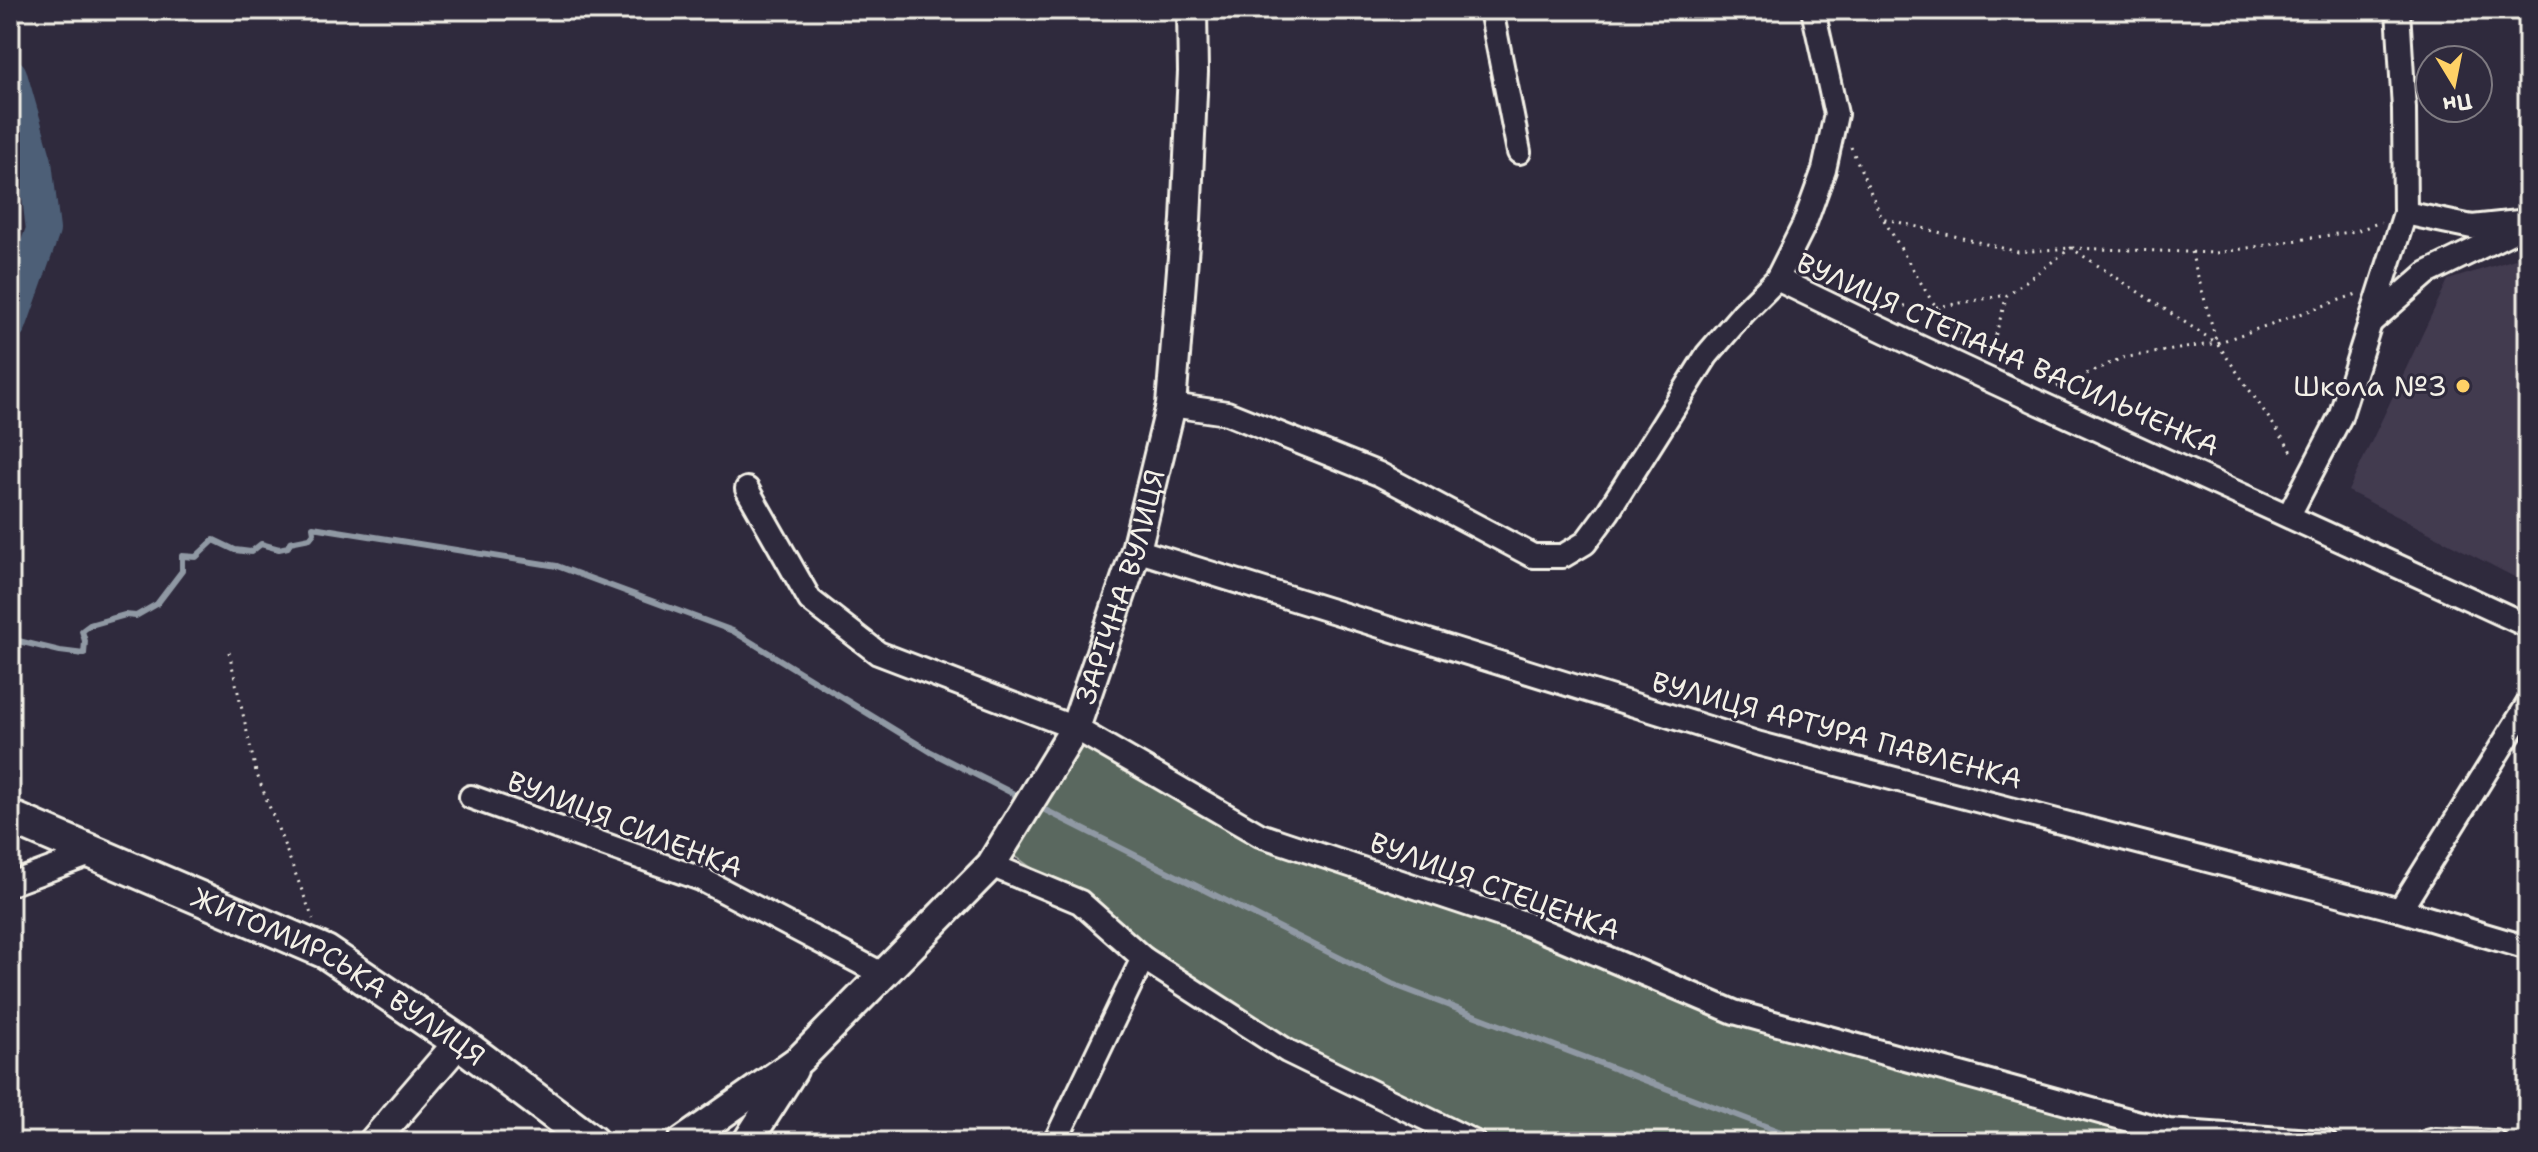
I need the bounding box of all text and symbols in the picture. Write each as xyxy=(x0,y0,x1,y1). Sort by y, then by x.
north arrow xyxy=(2414,44,2494,124)
text: Пн xyxy=(2441,86,2474,120)
street label: ВУЛИЦЯ СТЕПАНА ВАСИЛЬЧЕНКА xyxy=(1790,243,2226,465)
place label: Школа №3 xyxy=(2293,367,2447,405)
marker: Школа №3 xyxy=(2454,377,2472,395)
street label: ЗАРІЧНА ВУЛИЦЯ xyxy=(1066,465,1174,709)
street label: ВУЛИЦЯ АРТУРА ПАВЛЕНКА xyxy=(1648,662,2026,798)
street label: ВУЛИЦЯ СИЛЕНКА xyxy=(502,762,748,886)
street label: ВУЛИЦЯ СТЕЦЕНКА xyxy=(1365,823,1625,949)
street label: ЖИТОМИРСЬКА ВУЛИЦЯ xyxy=(186,878,493,1074)

